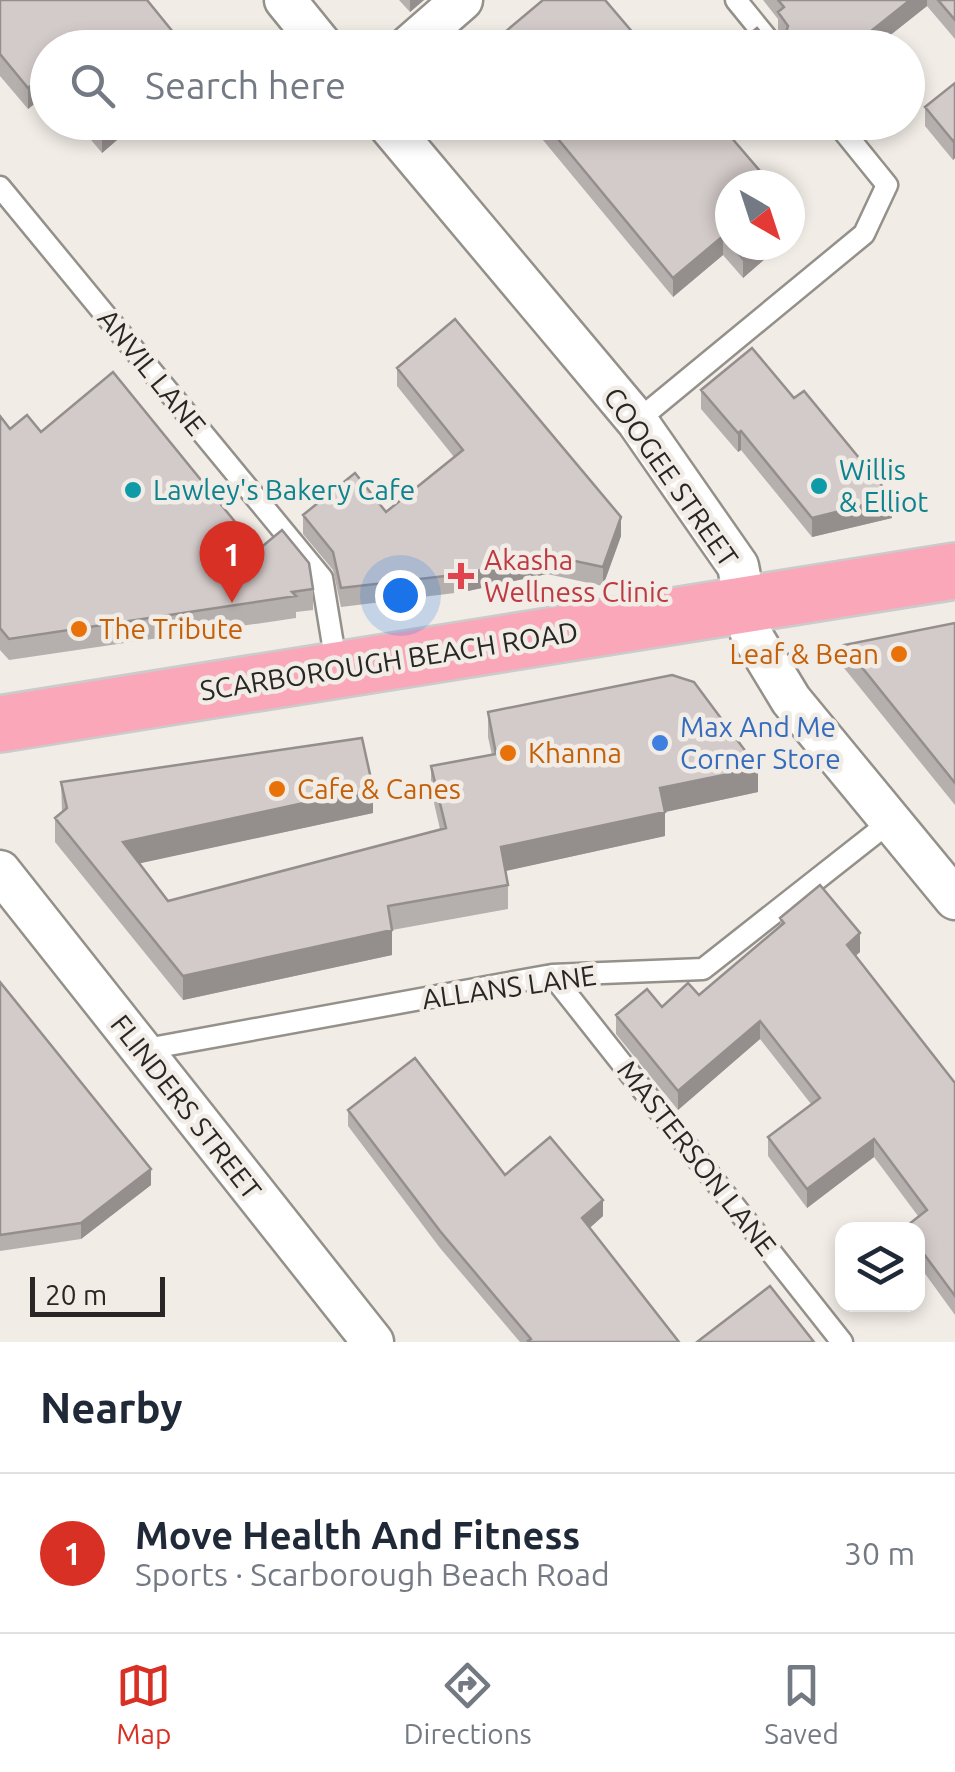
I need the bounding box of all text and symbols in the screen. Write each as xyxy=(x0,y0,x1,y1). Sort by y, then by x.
search box xyxy=(30,30,925,140)
icon: search xyxy=(65,58,120,113)
text: Search here xyxy=(145,64,346,106)
north arrow xyxy=(715,170,805,260)
street label: ANVIL LANE xyxy=(92,303,212,441)
street label: COOGEE STREET xyxy=(598,381,745,573)
place label: Willis & Elliot xyxy=(839,454,928,517)
place label: Lawley's Bakery Cafe xyxy=(153,474,415,505)
marker: Willis & Elliot xyxy=(808,475,830,497)
marker: Lawley's Bakery Cafe xyxy=(122,479,144,501)
pin: 1 xyxy=(200,520,264,603)
place label: Akasha Wellness Clinic xyxy=(484,544,669,607)
marker: Akasha Wellness Clinic xyxy=(448,563,474,589)
your location xyxy=(375,570,426,621)
place label: The Tribute xyxy=(99,613,243,644)
street label: SCARBOROUGH BEACH ROAD xyxy=(198,615,580,706)
marker: The Tribute xyxy=(68,618,90,640)
place label: Leaf & Bean xyxy=(729,638,879,669)
marker: Leaf & Bean xyxy=(888,643,910,665)
place label: Max And Me Corner Store xyxy=(680,711,841,774)
marker: Max And Me Corner Store xyxy=(649,732,671,754)
place label: Khanna xyxy=(528,737,622,768)
marker: Khanna xyxy=(497,742,519,764)
place label: Cafe & Canes xyxy=(297,773,461,804)
marker: Cafe & Canes xyxy=(266,778,288,800)
street label: ALLANS LANE xyxy=(420,959,598,1014)
street label: FLINDERS STREET xyxy=(105,1009,268,1205)
street label: MASTERSON LANE xyxy=(612,1054,783,1261)
map controls xyxy=(835,1222,925,1312)
button: layers xyxy=(835,1222,925,1312)
scale bar xyxy=(30,1272,165,1316)
text: 20 m xyxy=(45,1279,107,1310)
text: Nearby xyxy=(40,1384,183,1431)
text: Move Health And Fitness xyxy=(135,1514,580,1556)
text: 1 xyxy=(63,1535,82,1571)
text: 30 m xyxy=(844,1535,915,1571)
text: Sports · Scarborough Beach Road xyxy=(135,1556,610,1592)
tab: Map xyxy=(116,1658,171,1749)
tab: Directions xyxy=(404,1658,532,1749)
tab: Saved xyxy=(764,1658,839,1749)

